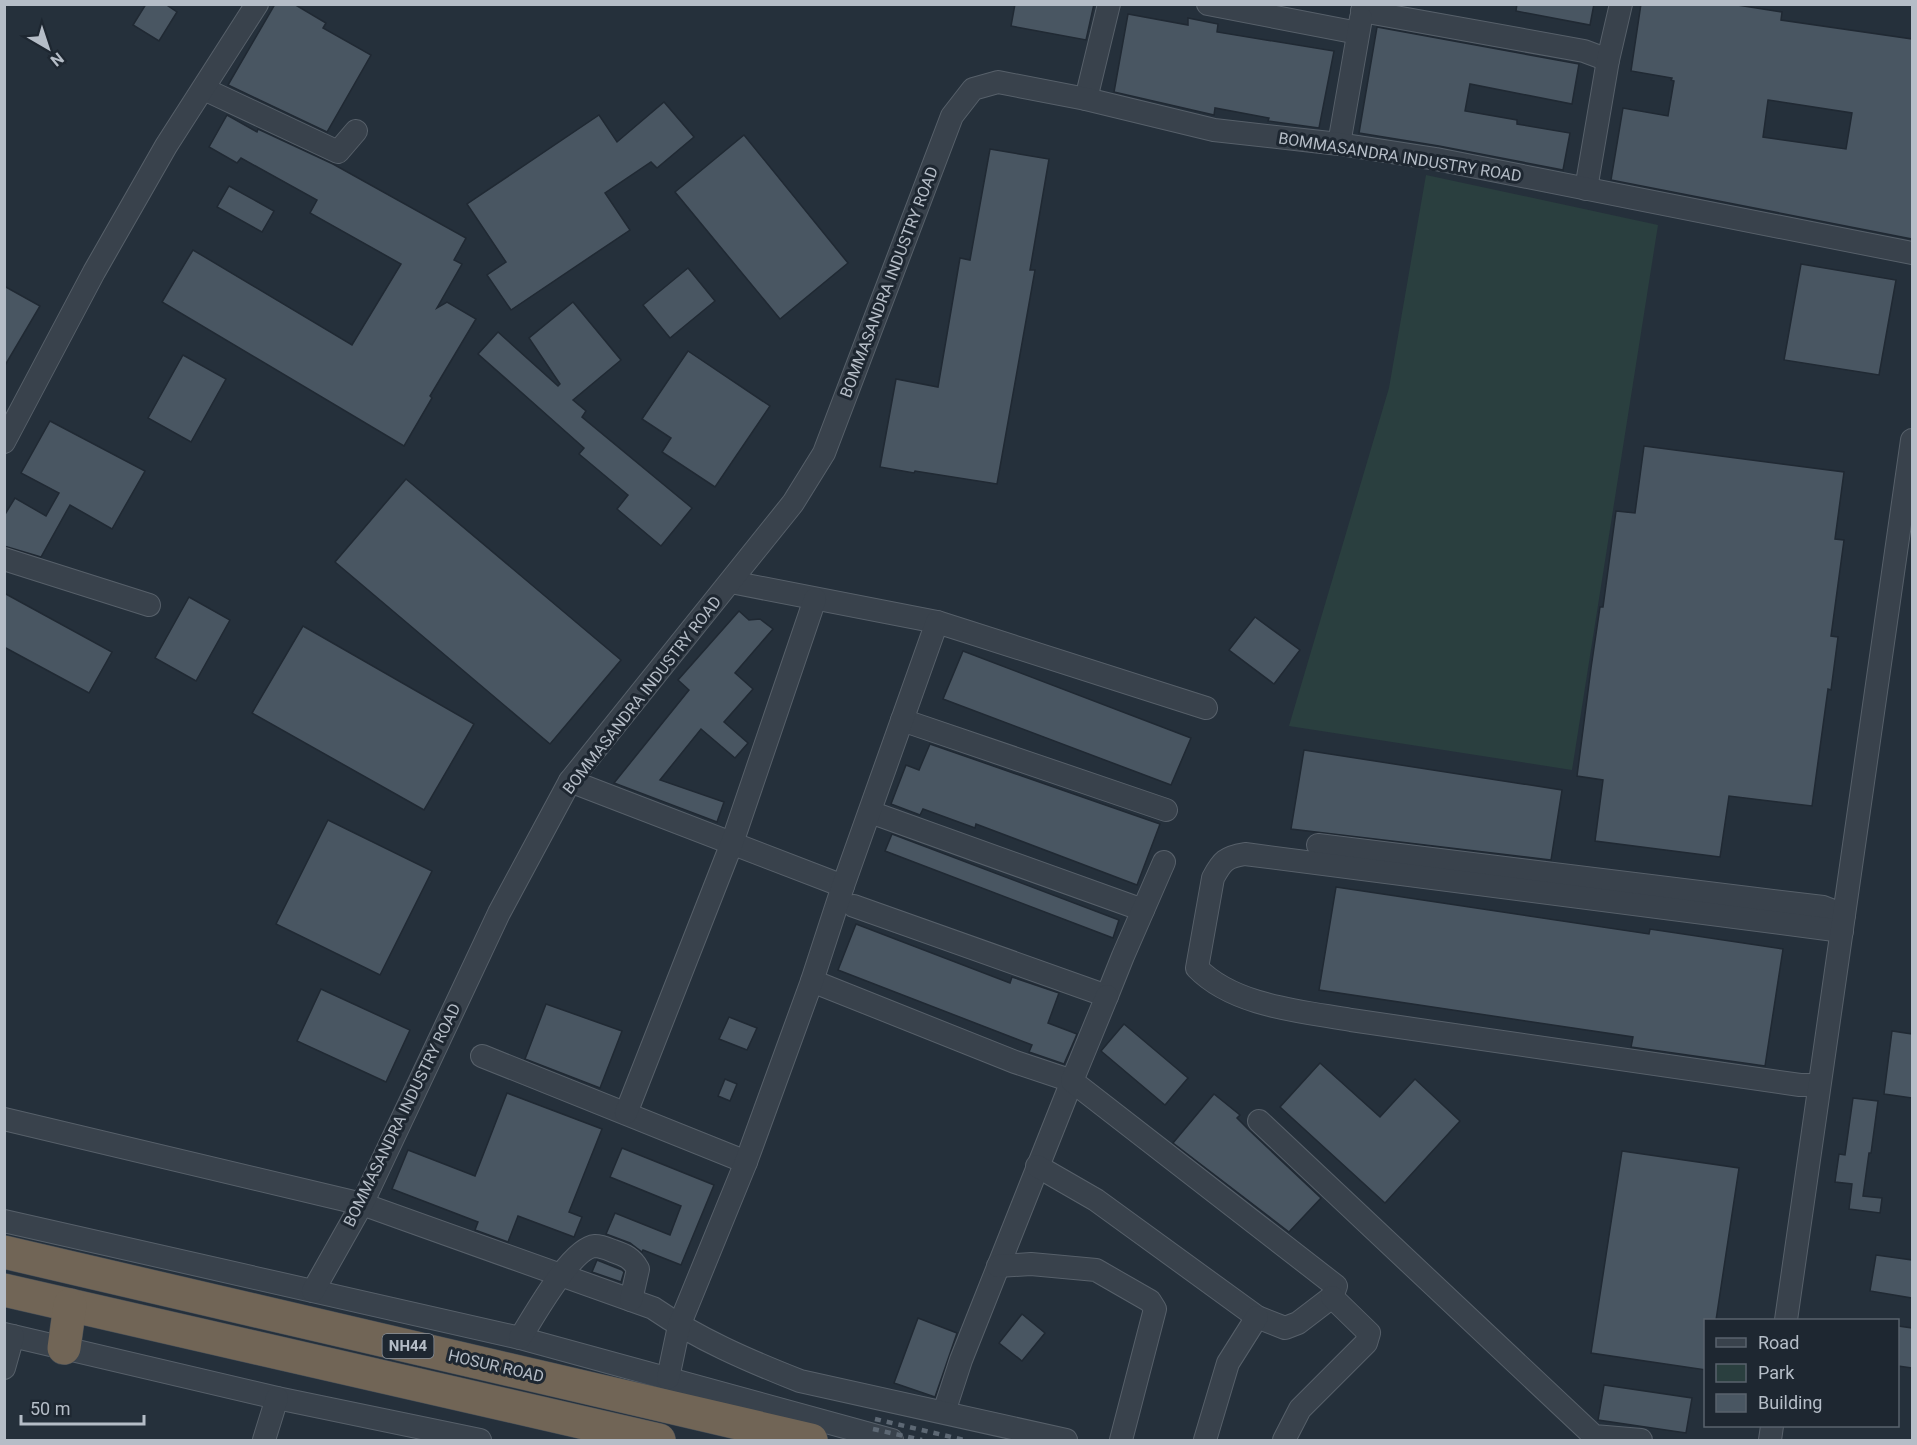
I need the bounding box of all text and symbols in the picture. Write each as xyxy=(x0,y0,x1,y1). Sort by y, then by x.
north arrow xyxy=(18,18,78,78)
text: N xyxy=(47,48,67,70)
street label: BOMMASANDRA INDUSTRY ROAD xyxy=(1277,128,1523,186)
street label: BOMMASANDRA INDUSTRY ROAD xyxy=(836,164,942,400)
street label: BOMMASANDRA INDUSTRY ROAD xyxy=(559,592,725,798)
street label: BOMMASANDRA INDUSTRY ROAD xyxy=(340,1000,464,1230)
legend xyxy=(1704,1319,1899,1427)
text: Road xyxy=(1758,1332,1799,1353)
road number: NH44 xyxy=(382,1334,434,1358)
street label: HOSUR ROAD xyxy=(446,1346,546,1386)
text: Park xyxy=(1758,1362,1795,1383)
scale bar xyxy=(21,1388,144,1426)
text: Building xyxy=(1758,1392,1822,1413)
text: 50 m xyxy=(30,1398,70,1419)

